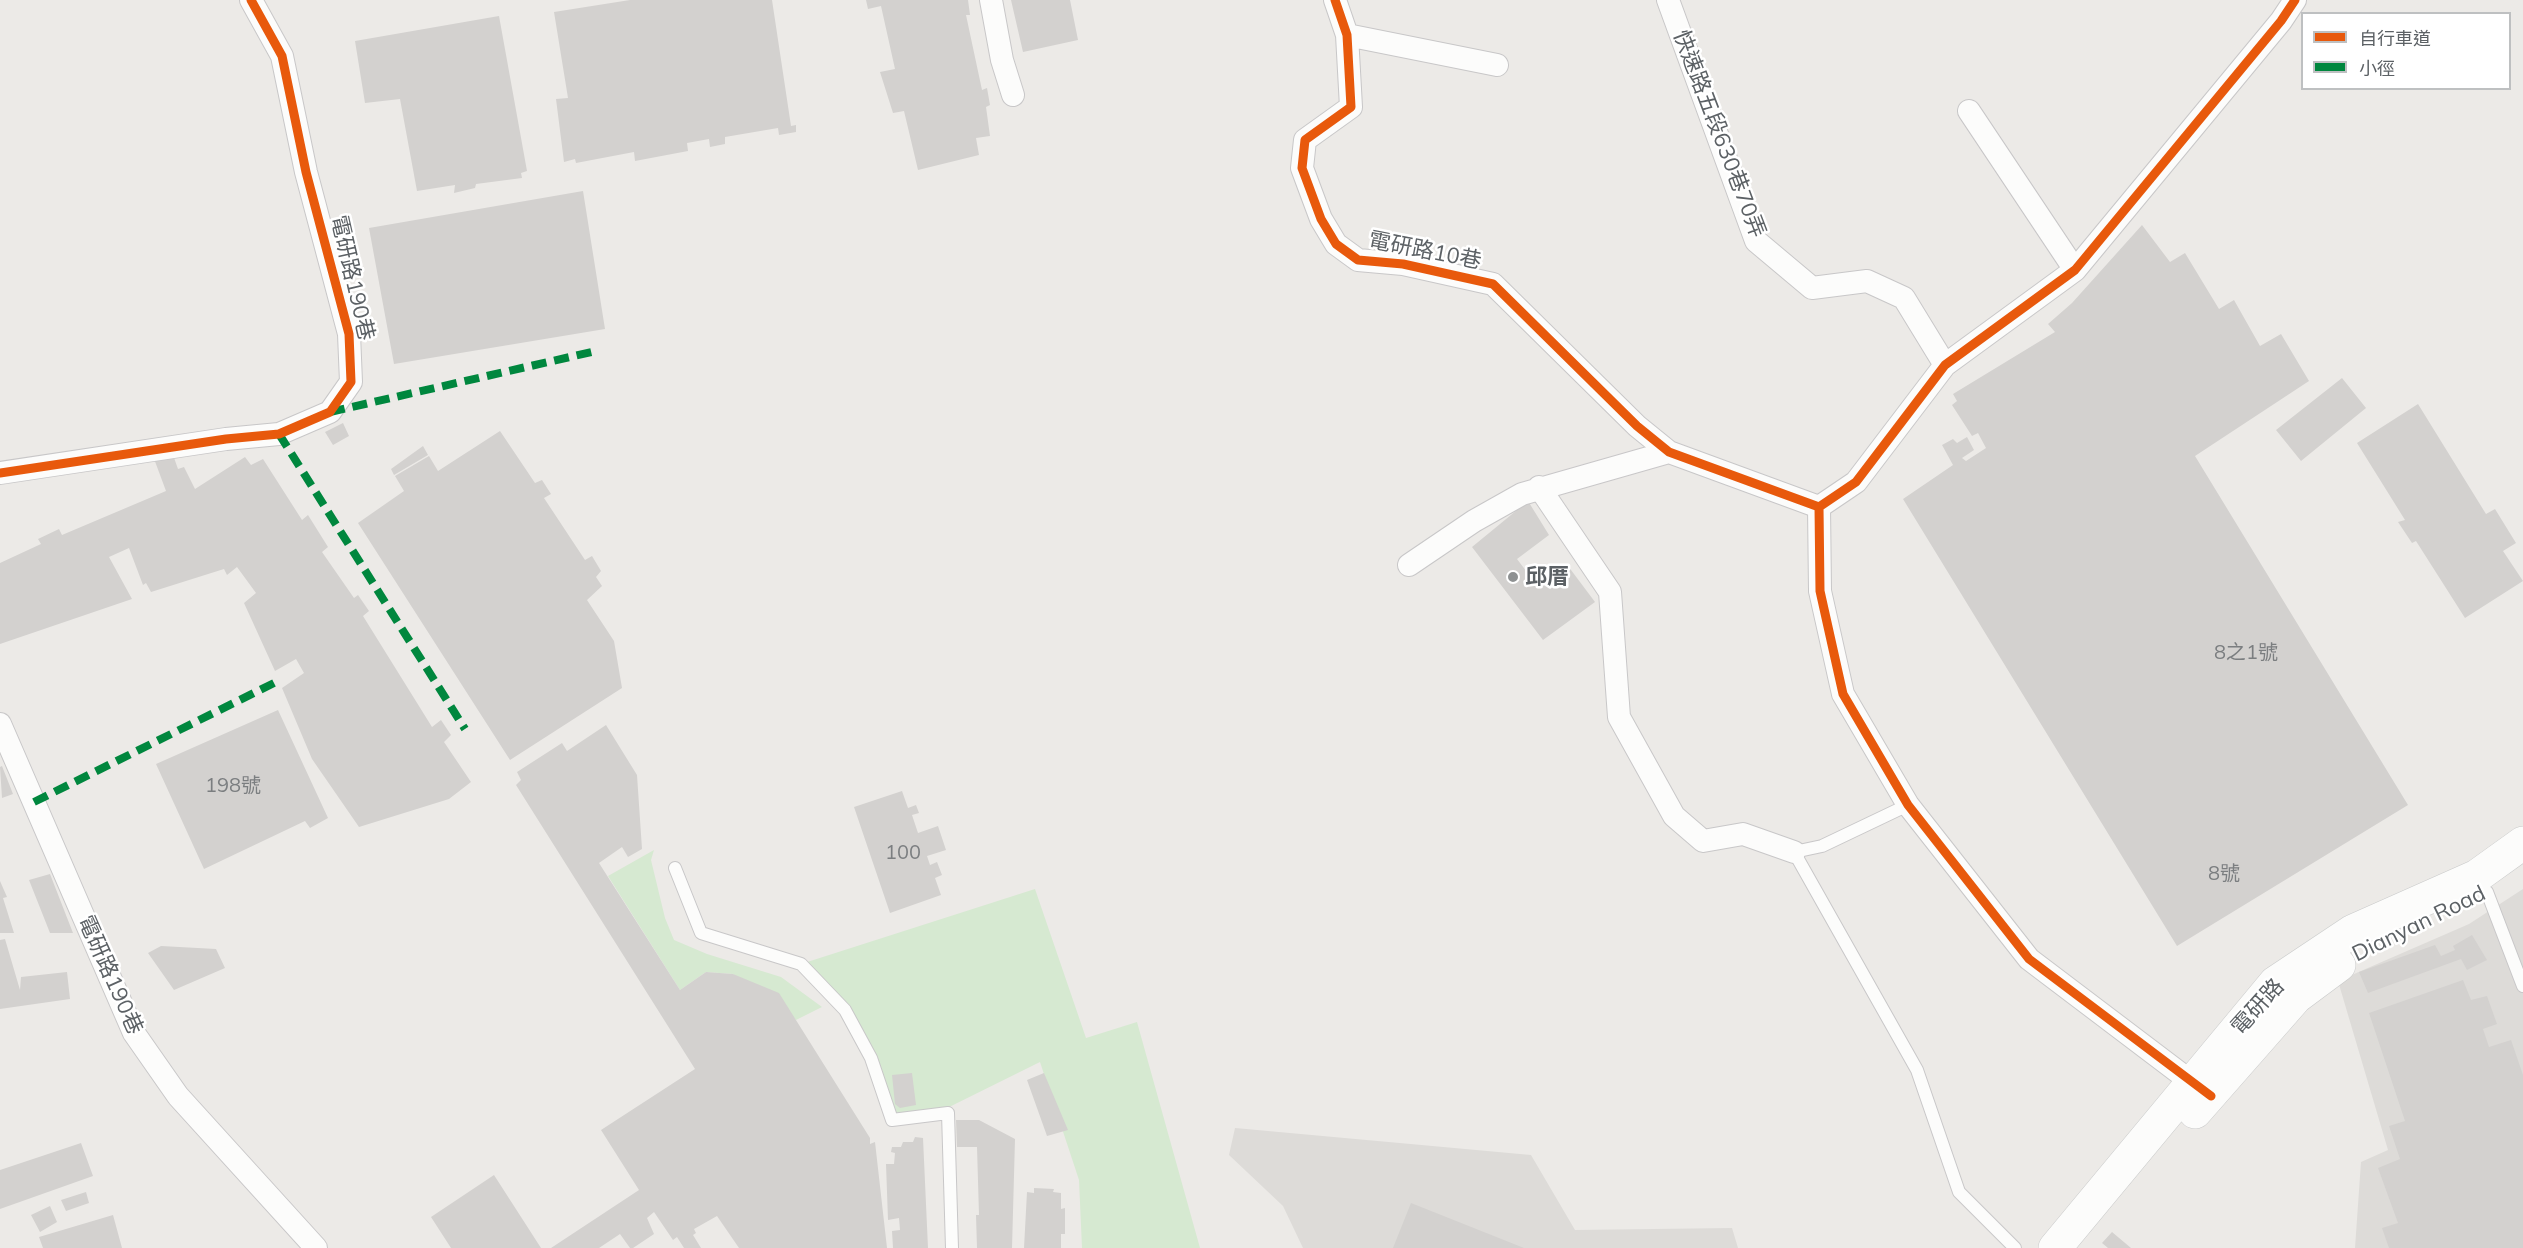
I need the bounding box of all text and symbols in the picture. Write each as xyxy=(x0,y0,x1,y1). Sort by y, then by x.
legend xyxy=(2301,12,2511,90)
street label: 快速路五段630巷70弄 xyxy=(1667,27,1771,241)
text: 自行車道 xyxy=(2359,27,2431,50)
text: 小徑 xyxy=(2359,57,2395,80)
street label: 電研路190巷 xyxy=(325,213,379,343)
street label: 電研路10巷 xyxy=(1366,227,1484,275)
place label: 邱厝 xyxy=(1525,564,1569,590)
marker: 邱厝 xyxy=(1506,570,1520,584)
house number: 8之1號 xyxy=(2214,641,2278,665)
house number: 198號 xyxy=(205,774,261,798)
house number: 100 xyxy=(885,841,921,865)
house number: 8號 xyxy=(2208,862,2240,886)
street label: Dianyan Road xyxy=(2348,880,2490,968)
street label: 電研路190巷 xyxy=(72,911,148,1039)
street label: 電研路 xyxy=(2226,974,2290,1040)

